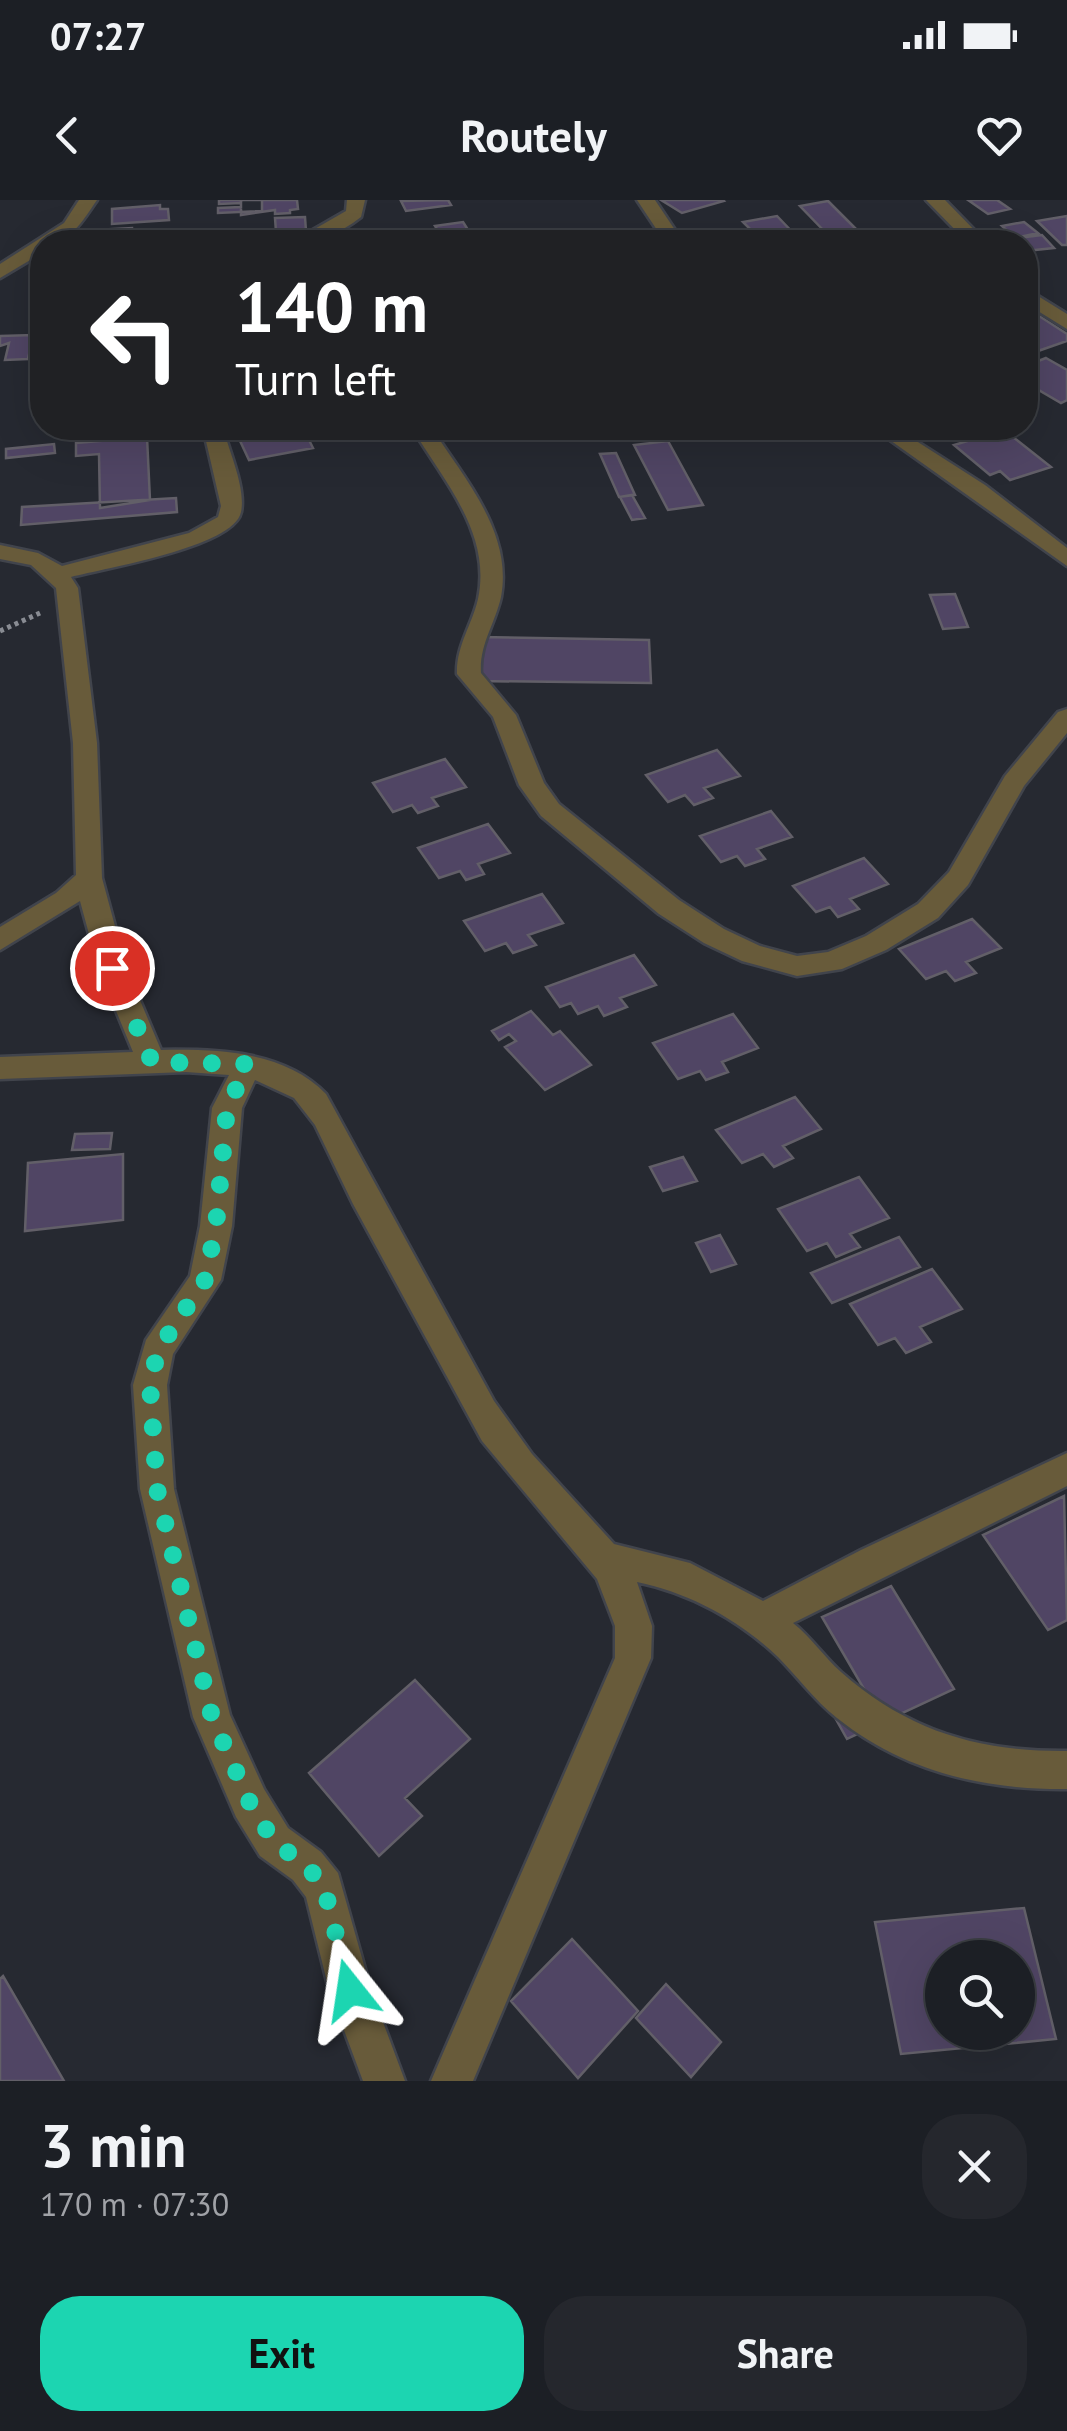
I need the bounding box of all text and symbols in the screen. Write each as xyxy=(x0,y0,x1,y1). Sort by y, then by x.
text: 07:27 xyxy=(50,11,146,60)
text: Routely xyxy=(460,106,607,164)
icon: back xyxy=(40,108,95,163)
icon: heart xyxy=(972,108,1027,163)
text: 140 m xyxy=(235,261,428,351)
icon: left xyxy=(70,270,200,400)
text: Turn left xyxy=(235,349,396,407)
pin xyxy=(70,926,155,1011)
icon: arrive xyxy=(85,941,140,996)
position arrow xyxy=(298,1938,402,2042)
map controls xyxy=(925,1940,1035,2050)
button: search xyxy=(925,1940,1035,2050)
text: 3 min xyxy=(40,2106,186,2184)
button: close xyxy=(922,2114,1027,2219)
text: 170 m · 07:30 xyxy=(40,2183,229,2225)
button: Exit xyxy=(40,2296,524,2411)
button: Share xyxy=(544,2296,1027,2411)

